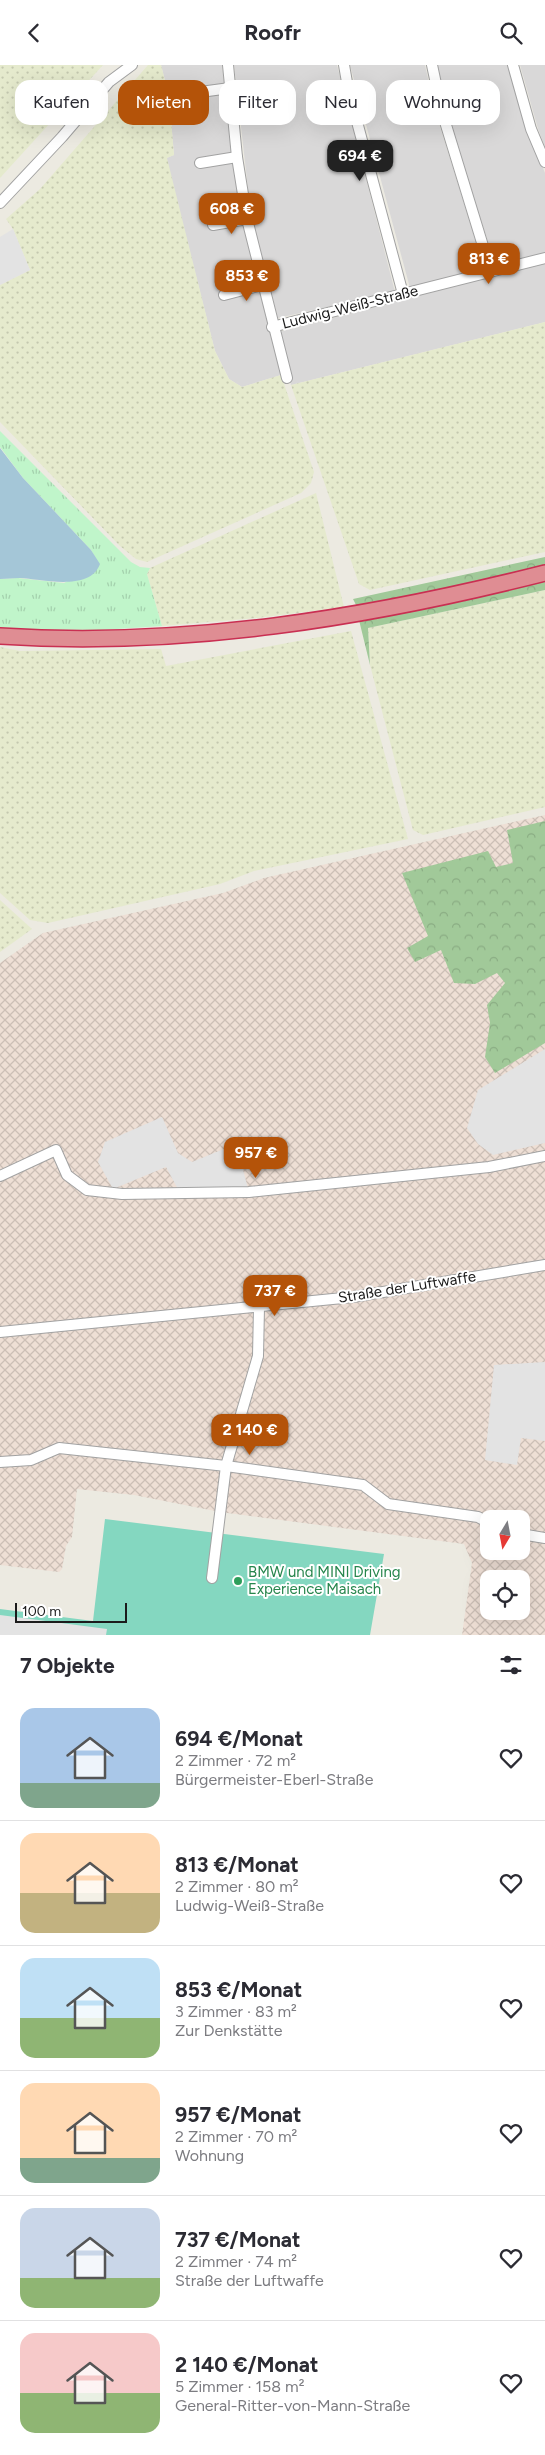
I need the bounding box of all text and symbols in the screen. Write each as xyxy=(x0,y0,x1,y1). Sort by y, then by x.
icon: back xyxy=(20,19,48,47)
text: Roofr xyxy=(244,19,301,46)
icon: search xyxy=(497,19,525,47)
chip: Kaufen xyxy=(15,80,108,125)
chip: Mieten xyxy=(118,80,209,125)
chip: Filter xyxy=(219,80,296,125)
chip: Neu xyxy=(306,80,376,125)
chip: Wohnung xyxy=(386,80,500,125)
pin: 694 € xyxy=(325,139,395,182)
text: 694 € xyxy=(338,146,382,165)
pin: 608 € xyxy=(197,193,267,235)
text: 608 € xyxy=(210,199,254,218)
pin: 813 € xyxy=(454,243,524,285)
text: 813 € xyxy=(469,249,509,268)
pin: 853 € xyxy=(212,259,282,302)
text: 853 € xyxy=(226,266,268,285)
street label: Ludwig-Weiß-Straße xyxy=(280,281,420,333)
pin: 957 € xyxy=(221,1137,291,1179)
text: 957 € xyxy=(235,1143,277,1162)
street label: Straße der Luftwaffe xyxy=(337,1267,477,1307)
pin: 737 € xyxy=(240,1275,310,1317)
text: 737 € xyxy=(254,1281,296,1300)
pin: 2 140 € xyxy=(204,1413,296,1456)
text: 2 140 € xyxy=(222,1420,278,1439)
north arrow xyxy=(480,1510,530,1560)
map controls xyxy=(480,1510,530,1620)
place label: BMW und MINI Driving Experience Maisach xyxy=(248,1563,401,1598)
button: locate xyxy=(480,1570,530,1620)
marker: BMW und MINI Driving Experience Maisach xyxy=(232,1575,244,1587)
scale bar xyxy=(15,1600,128,1623)
text: 100 m xyxy=(22,1603,61,1620)
icon: filters xyxy=(497,1651,525,1679)
text: 7 Objekte xyxy=(20,1653,115,1678)
text: 694 €/Monat xyxy=(175,1726,303,1751)
icon: home xyxy=(60,1728,120,1788)
icon: heart xyxy=(497,1744,525,1772)
text: 2 Zimmer · 72 m² xyxy=(175,1751,296,1770)
text: Bürgermeister-Eberl-Straße xyxy=(175,1770,373,1789)
text: 813 €/Monat xyxy=(175,1852,299,1877)
icon: home xyxy=(60,1853,120,1913)
icon: heart xyxy=(497,1869,525,1897)
text: 2 Zimmer · 80 m² xyxy=(175,1877,299,1896)
text: Ludwig-Weiß-Straße xyxy=(175,1896,324,1915)
text: 853 €/Monat xyxy=(175,1977,302,2002)
icon: home xyxy=(60,1978,120,2038)
icon: heart xyxy=(497,1994,525,2022)
text: 3 Zimmer · 83 m² xyxy=(175,2002,297,2021)
text: Zur Denkstätte xyxy=(175,2021,282,2040)
text: 957 €/Monat xyxy=(175,2102,301,2127)
icon: home xyxy=(60,2103,120,2163)
icon: heart xyxy=(497,2119,525,2147)
text: 2 Zimmer · 70 m² xyxy=(175,2127,297,2146)
text: Wohnung xyxy=(175,2146,244,2165)
text: 737 €/Monat xyxy=(175,2227,300,2252)
icon: home xyxy=(60,2228,120,2288)
icon: heart xyxy=(497,2244,525,2272)
text: 2 Zimmer · 74 m² xyxy=(175,2252,297,2271)
text: Straße der Luftwaffe xyxy=(175,2271,324,2290)
text: 2 140 €/Monat xyxy=(175,2352,318,2377)
icon: home xyxy=(60,2353,120,2413)
icon: heart xyxy=(497,2369,525,2397)
text: 5 Zimmer · 158 m² xyxy=(175,2377,304,2396)
text: General-Ritter-von-Mann-Straße xyxy=(175,2396,410,2415)

